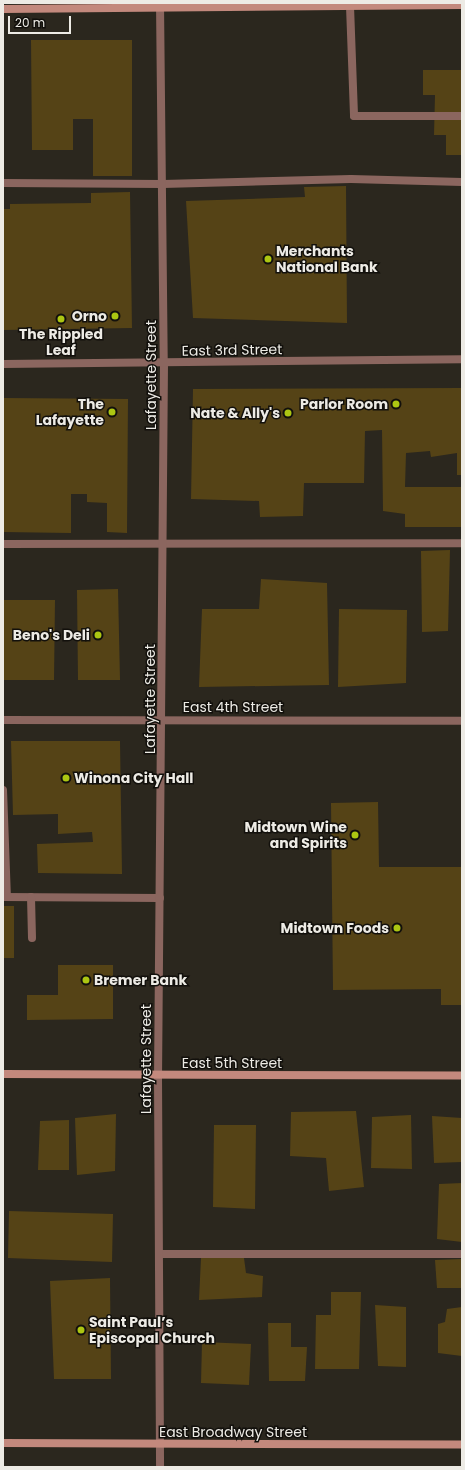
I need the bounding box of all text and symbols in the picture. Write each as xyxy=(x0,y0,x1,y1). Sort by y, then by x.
scale bar xyxy=(10,8,73,34)
text: 20 m xyxy=(15,14,45,31)
place label: Merchants National Bank xyxy=(276,243,378,276)
marker: Merchants National Bank xyxy=(263,254,273,264)
place label: Orno xyxy=(72,308,107,324)
marker: Orno xyxy=(110,311,120,321)
marker: The Rippled Leaf xyxy=(56,314,66,324)
street label: Lafayette Street xyxy=(143,320,159,430)
place label: The Rippled Leaf xyxy=(19,326,103,358)
street label: East 3rd Street xyxy=(182,341,282,359)
place label: The Lafayette xyxy=(36,396,104,428)
place label: Parlor Room xyxy=(300,396,388,412)
marker: Parlor Room xyxy=(391,399,401,409)
place label: Nate & Ally's xyxy=(190,405,280,421)
marker: The Lafayette xyxy=(107,407,117,417)
marker: Nate & Ally's xyxy=(283,408,293,418)
place label: Beno's Deli xyxy=(13,627,90,643)
marker: Beno's Deli xyxy=(93,630,103,640)
street label: Lafayette Street xyxy=(142,644,158,754)
street label: East 4th Street xyxy=(183,699,283,715)
place label: Winona City Hall xyxy=(74,770,193,786)
marker: Winona City Hall xyxy=(61,773,71,783)
place label: Midtown Wine and Spirits xyxy=(244,819,347,852)
marker: Midtown Wine and Spirits xyxy=(350,830,360,840)
place label: Midtown Foods xyxy=(281,920,389,936)
marker: Midtown Foods xyxy=(392,923,402,933)
place label: Bremer Bank xyxy=(94,972,187,988)
marker: Bremer Bank xyxy=(81,975,91,985)
street label: Lafayette Street xyxy=(138,1004,154,1114)
street label: East 5th Street xyxy=(182,1055,282,1071)
place label: Saint Paul’s Episcopal Church xyxy=(89,1314,215,1346)
marker: Saint Paul’s Episcopal Church xyxy=(76,1325,86,1335)
street label: East Broadway Street xyxy=(159,1424,307,1440)

